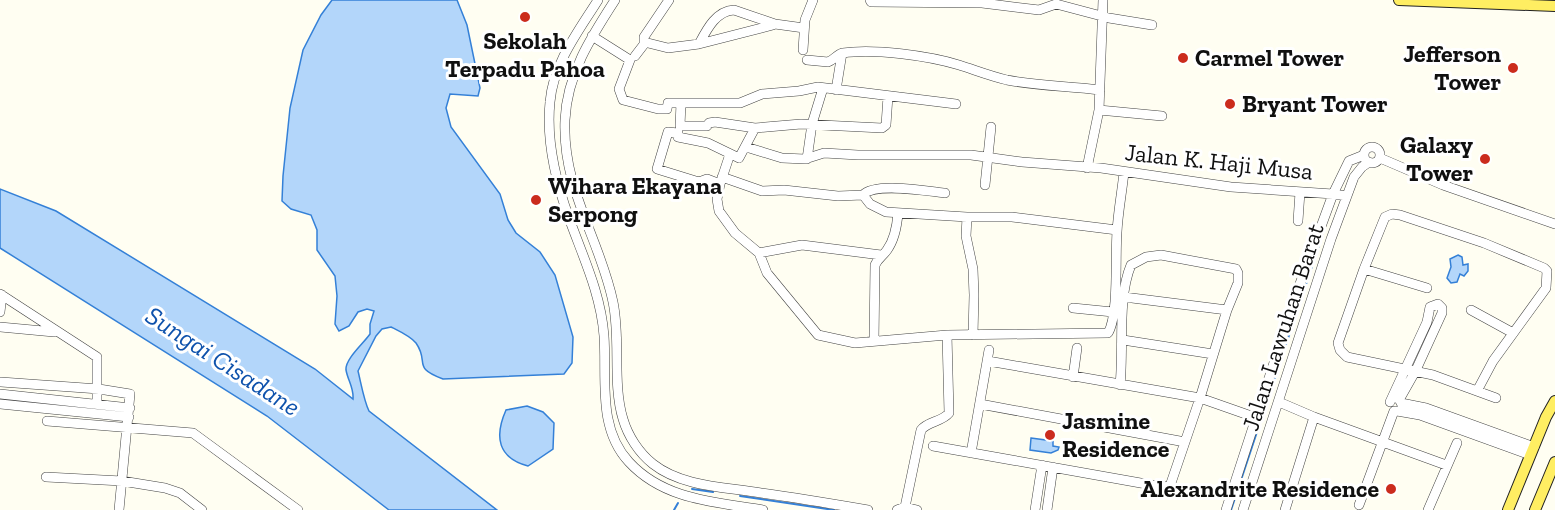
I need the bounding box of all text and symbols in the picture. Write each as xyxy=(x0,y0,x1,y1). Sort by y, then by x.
marker: Sekolah Terpadu Pahoa xyxy=(518,10,532,24)
place label: Sekolah Terpadu Pahoa xyxy=(445,26,605,83)
place label: Jefferson Tower xyxy=(1403,39,1501,96)
place label: Carmel Tower xyxy=(1195,43,1344,72)
marker: Carmel Tower xyxy=(1176,51,1190,65)
marker: Jefferson Tower xyxy=(1506,61,1520,75)
place label: Bryant Tower xyxy=(1242,89,1388,118)
marker: Bryant Tower xyxy=(1223,97,1237,111)
place label: Galaxy Tower xyxy=(1400,130,1473,187)
street label: Jalan K. Haji Musa xyxy=(1124,137,1315,186)
marker: Galaxy Tower xyxy=(1478,152,1492,166)
place label: Wihara Ekayana Serpong xyxy=(548,171,722,228)
marker: Wihara Ekayana Serpong xyxy=(529,193,543,207)
street label: Jalan Lawuhan Barat xyxy=(1235,220,1330,434)
water label: Sungai Cisadane xyxy=(140,299,306,423)
place label: Jasmine Residence xyxy=(1062,406,1170,463)
marker: Jasmine Residence xyxy=(1043,428,1057,442)
place label: Alexandrite Residence xyxy=(1140,474,1379,503)
marker: Alexandrite Residence xyxy=(1384,482,1398,496)

